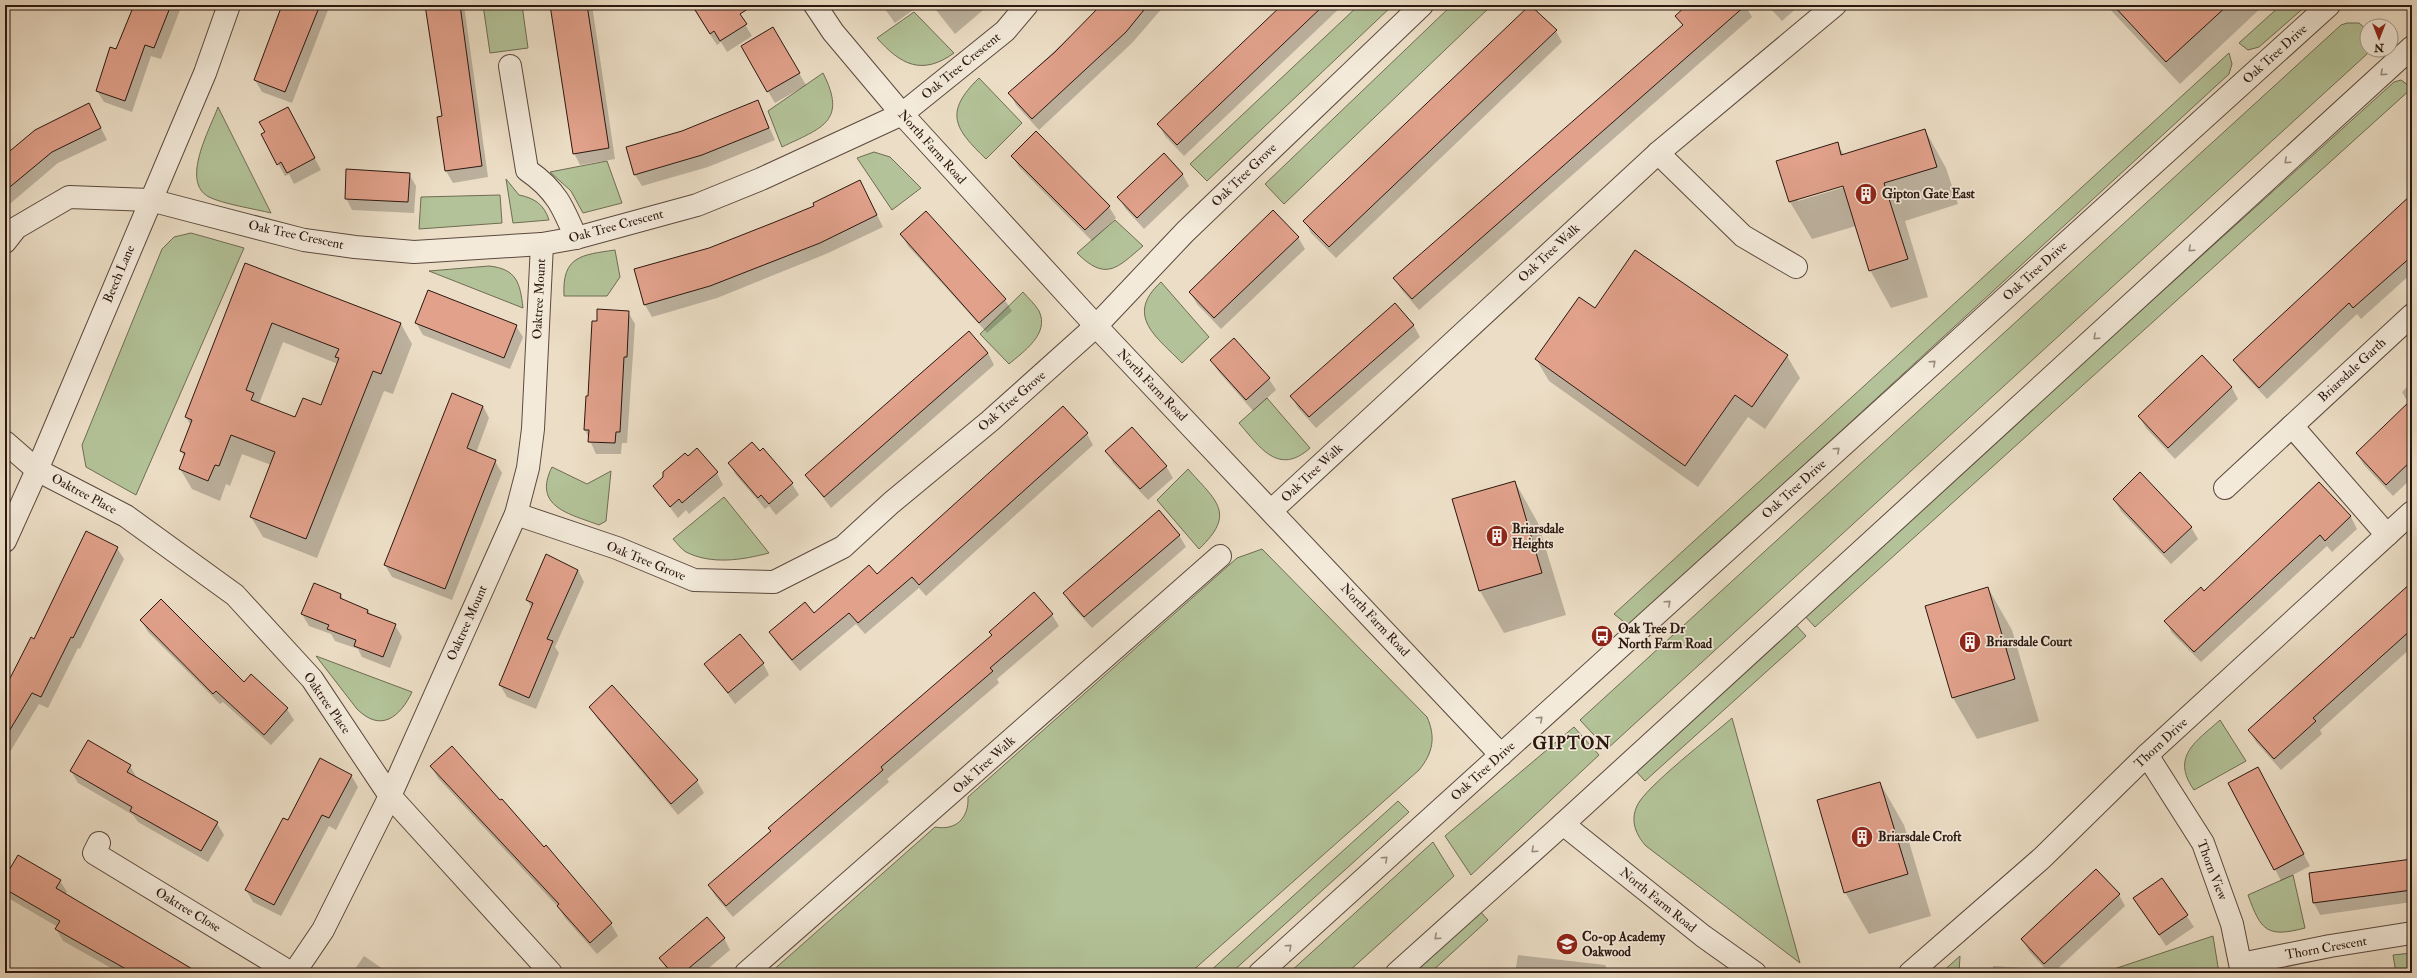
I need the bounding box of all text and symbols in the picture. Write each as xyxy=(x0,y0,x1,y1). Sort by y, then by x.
north arrow xyxy=(2359,18,2399,58)
street label: Oak Tree Drive xyxy=(2239,20,2311,87)
street label: Oak Tree Crescent xyxy=(918,29,1004,103)
text: N xyxy=(2373,41,2385,54)
one-way arrow xyxy=(2380,69,2388,76)
street label: North Farm Road xyxy=(895,107,970,188)
street label: Oak Tree Grove xyxy=(1208,140,1280,210)
one-way arrow xyxy=(2285,157,2292,164)
building icon: Gipton Gate East xyxy=(1853,181,1879,207)
place label: Gipton Gate East xyxy=(1882,186,1976,203)
street label: Oak Tree Crescent xyxy=(567,206,665,246)
street label: Oak Tree Crescent xyxy=(247,217,345,253)
street label: Oak Tree Walk xyxy=(1515,220,1584,286)
street label: Oak Tree Drive xyxy=(1999,237,2071,304)
street label: Beech Lane xyxy=(100,242,139,305)
one-way arrow xyxy=(2189,244,2196,251)
street label: Oaktree Mount xyxy=(529,258,549,340)
one-way arrow xyxy=(2093,332,2100,339)
street label: Briarsdale Garth xyxy=(2315,334,2389,405)
street label: North Farm Road xyxy=(1114,346,1191,425)
one-way arrow xyxy=(1928,361,1936,368)
street label: Oak Tree Grove xyxy=(975,367,1050,435)
street label: Oak Tree Walk xyxy=(1278,440,1347,506)
one-way arrow xyxy=(1832,448,1839,455)
street label: Oak Tree Drive xyxy=(1758,455,1830,522)
street label: Oaktree Place xyxy=(49,470,120,518)
place label: Briarsdale Heights xyxy=(1512,521,1564,553)
building icon: Briarsdale Heights xyxy=(1484,523,1510,549)
street label: Oak Tree Grove xyxy=(604,538,689,584)
street label: North Farm Road xyxy=(1337,580,1413,660)
street label: Oaktree Mount xyxy=(443,583,491,663)
one-way arrow xyxy=(1663,601,1670,608)
place label: Oak Tree Dr North Farm Road xyxy=(1617,621,1713,652)
bus stop icon: Oak Tree Dr North Farm Road xyxy=(1589,623,1615,649)
building icon: Briarsdale Court xyxy=(1957,629,1983,655)
place label: Briarsdale Court xyxy=(1986,634,2073,650)
street label: Oaktree Place xyxy=(300,669,354,737)
street label: Thorn Drive xyxy=(2131,714,2191,772)
one-way arrow xyxy=(1535,716,1543,724)
street label: Oak Tree Walk xyxy=(949,732,1019,797)
district label: GIPTON xyxy=(1533,733,1611,754)
street label: Oak Tree Drive xyxy=(1447,737,1519,804)
building icon: Briarsdale Croft xyxy=(1849,824,1875,850)
place label: Briarsdale Croft xyxy=(1878,829,1962,845)
street label: Thorn View xyxy=(2193,838,2231,903)
one-way arrow xyxy=(1531,846,1539,853)
one-way arrow xyxy=(1380,857,1388,864)
street label: North Farm Road xyxy=(1616,864,1700,936)
street label: Oaktree Close xyxy=(152,884,224,936)
place label: Co-op Academy Oakwood xyxy=(1582,929,1666,960)
school or university icon: Co-op Academy Oakwood xyxy=(1554,931,1580,957)
one-way arrow xyxy=(1434,932,1442,940)
street label: Thorn Crescent xyxy=(2284,933,2368,963)
one-way arrow xyxy=(1284,944,1292,951)

